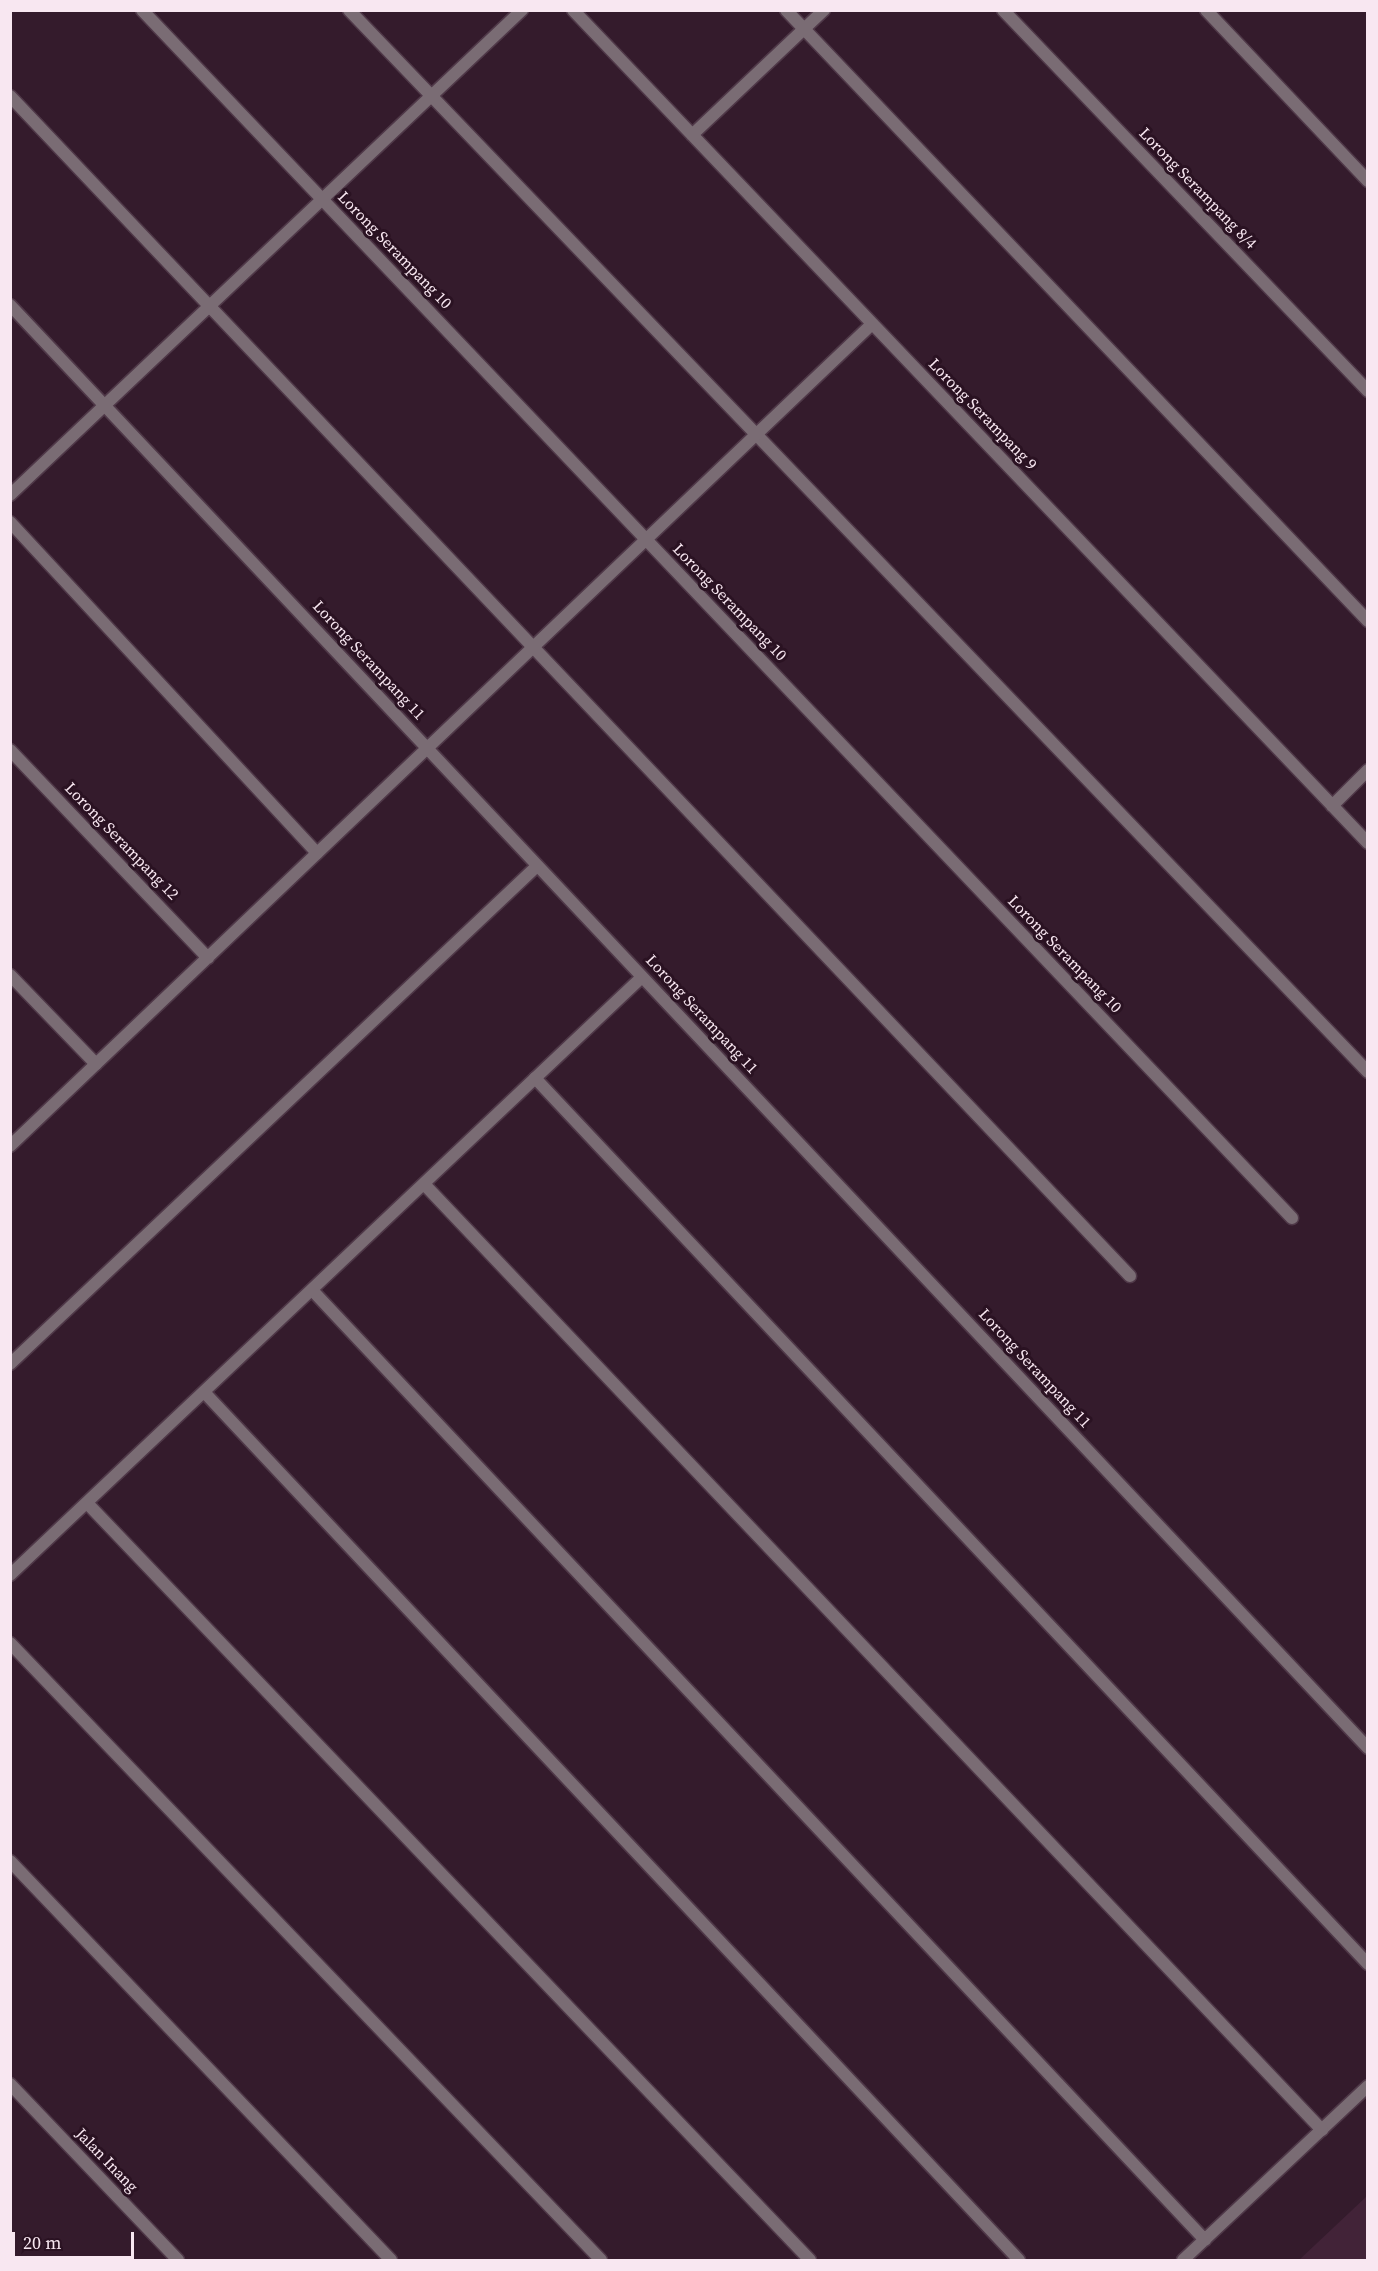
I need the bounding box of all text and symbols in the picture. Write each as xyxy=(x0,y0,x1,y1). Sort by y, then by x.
street label: Lorong Serampang 8/4 xyxy=(1134,124,1260,254)
street label: Lorong Serampang 10 xyxy=(333,188,455,314)
street label: Lorong Serampang 9 xyxy=(924,355,1040,475)
street label: Lorong Serampang 10 xyxy=(668,540,790,666)
street label: Lorong Serampang 11 xyxy=(308,598,428,724)
street label: Lorong Serampang 12 xyxy=(60,779,182,905)
street label: Lorong Serampang 10 xyxy=(1003,892,1125,1018)
street label: Lorong Serampang 11 xyxy=(641,952,761,1078)
street label: Lorong Serampang 11 xyxy=(974,1306,1094,1432)
street label: Jalan Inang xyxy=(71,2125,141,2197)
scale bar xyxy=(15,2220,136,2258)
text: 20 m xyxy=(23,2230,61,2255)

